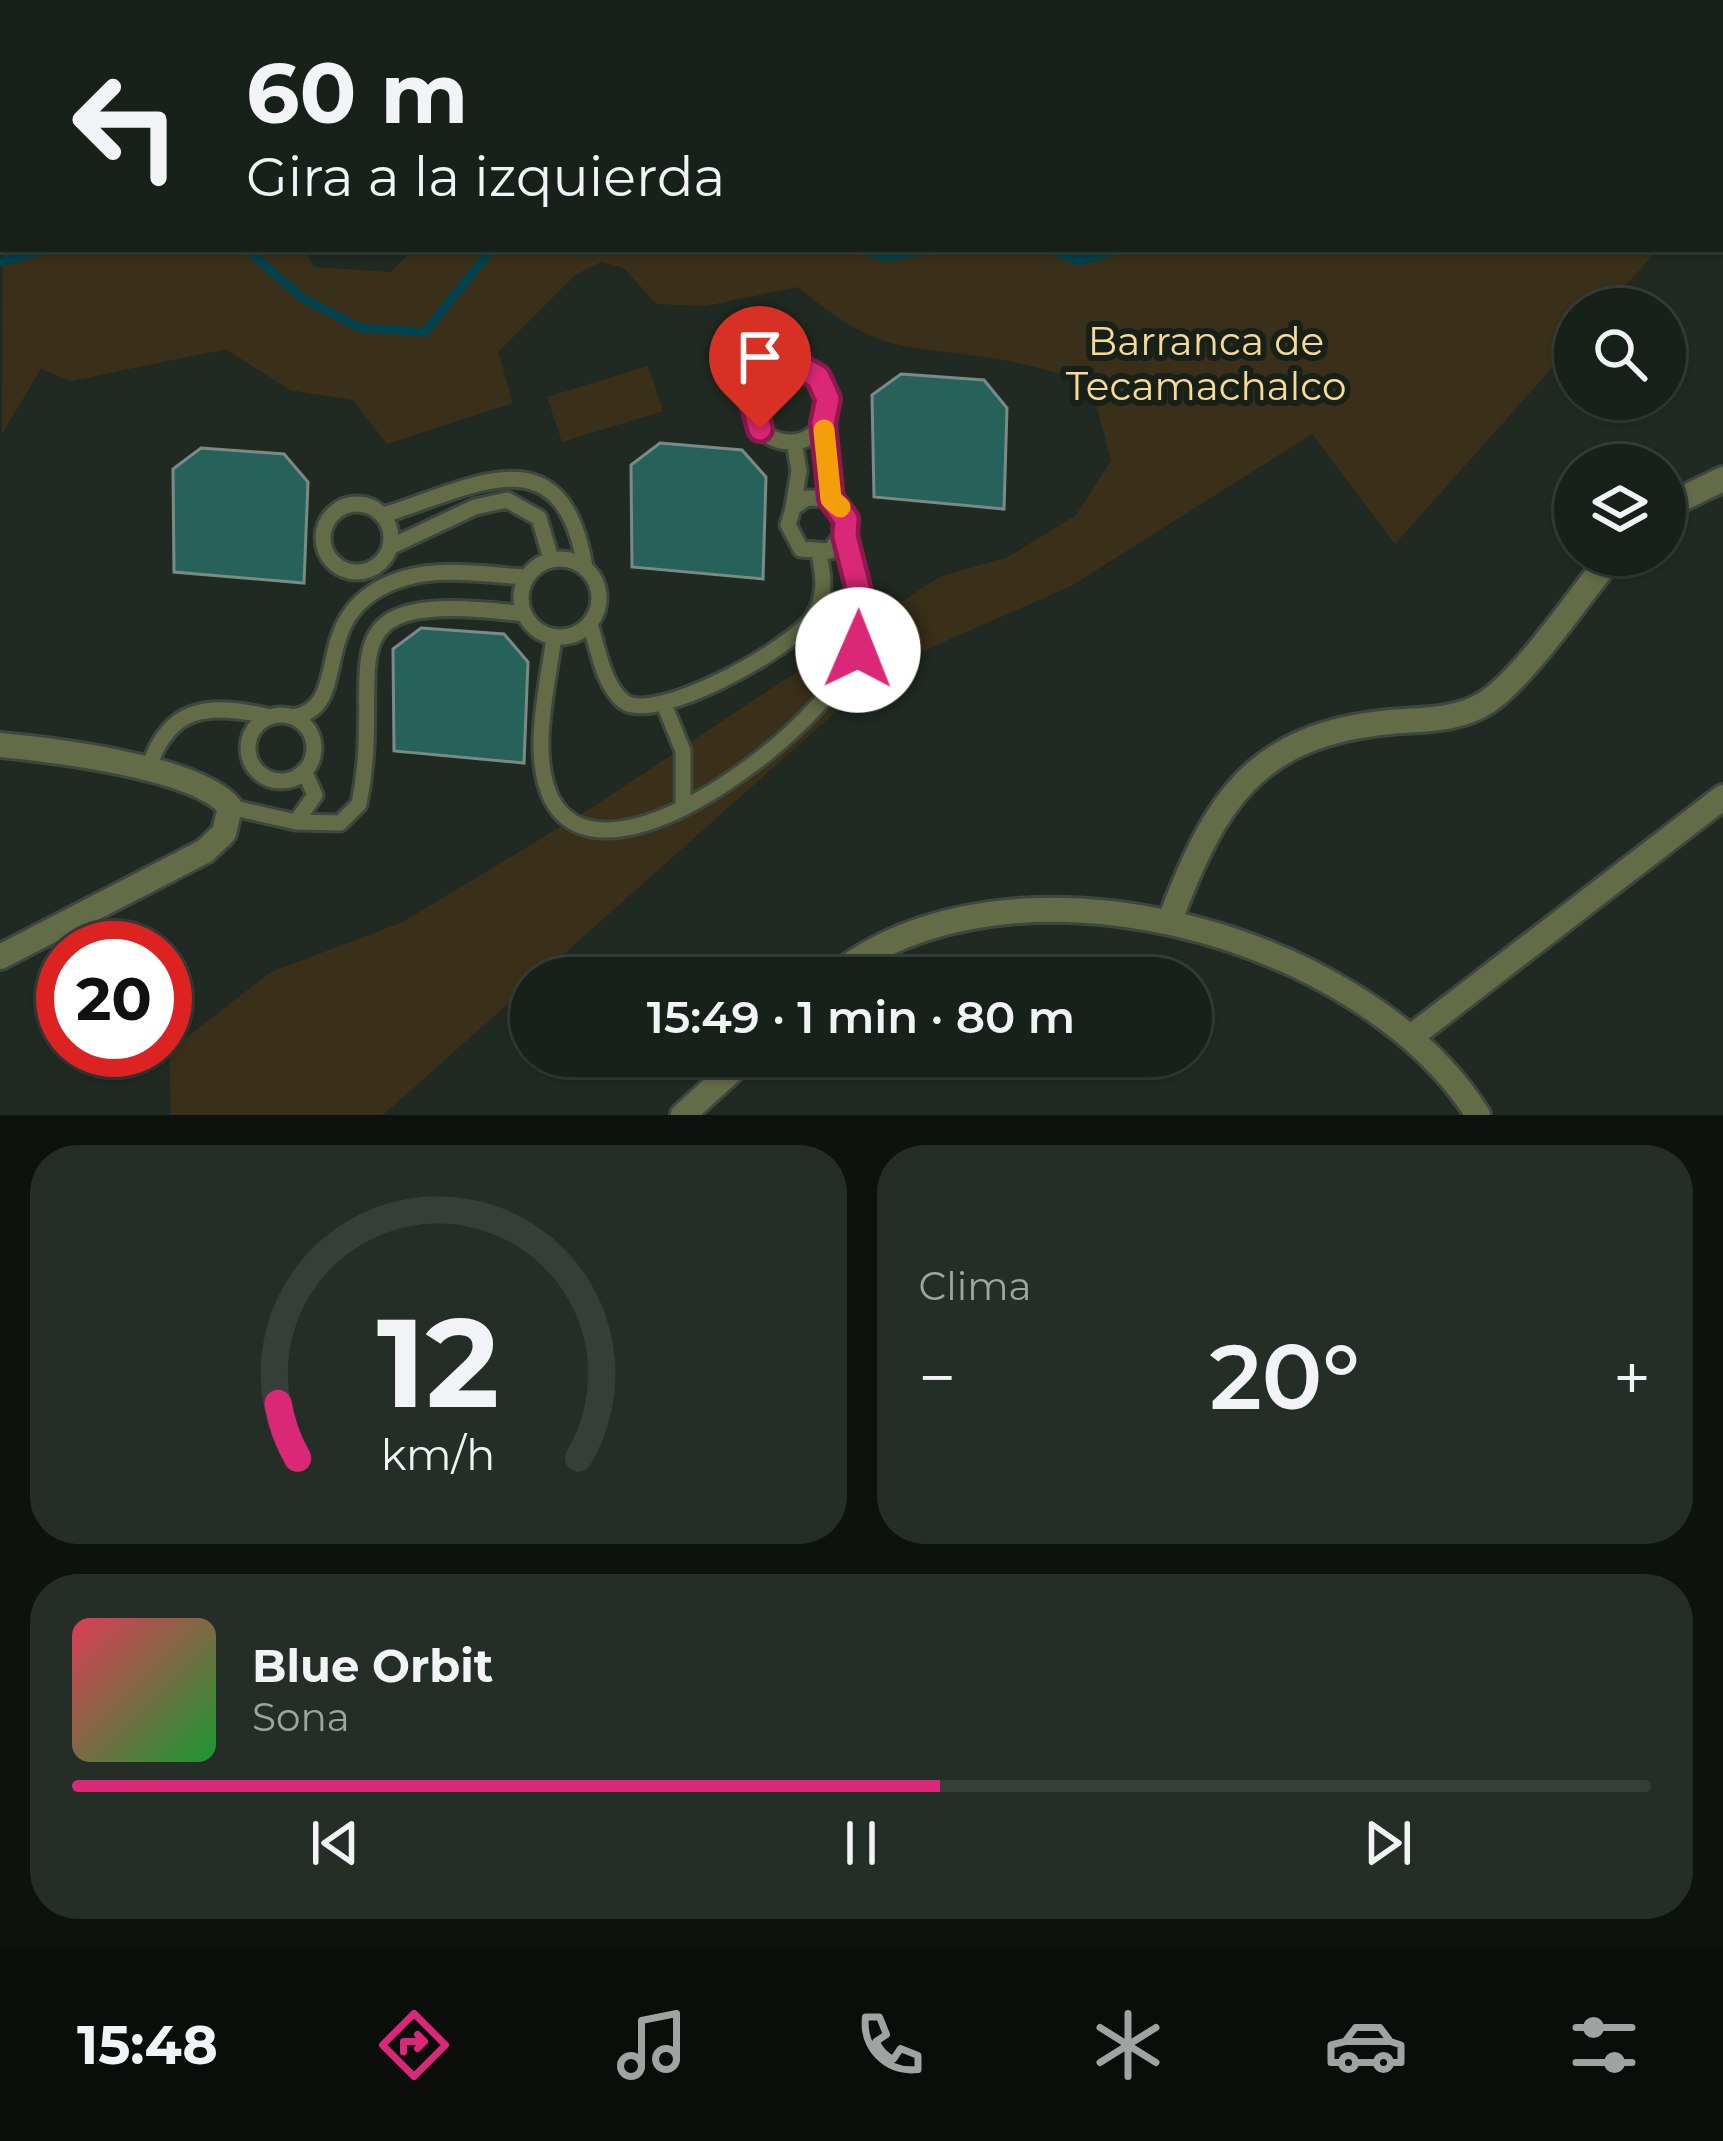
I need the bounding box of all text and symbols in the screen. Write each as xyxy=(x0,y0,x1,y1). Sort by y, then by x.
text: 60 m xyxy=(246,42,468,144)
icon: left xyxy=(48,48,204,204)
text: Gira a la izquierda xyxy=(246,144,725,210)
map controls xyxy=(1554,288,1686,576)
button: search xyxy=(1554,288,1686,420)
pin xyxy=(709,306,811,429)
park label: Barranca de Tecamachalco xyxy=(1066,317,1346,410)
icon: arrive xyxy=(727,324,793,390)
button: layers xyxy=(1554,444,1686,576)
position arrow xyxy=(795,587,921,713)
speed limit sign: 20 xyxy=(36,921,192,1077)
text: 15:49 · 1 min · 80 m xyxy=(647,989,1075,1044)
text: Clima xyxy=(919,1262,1032,1310)
text: 12 xyxy=(377,1286,500,1438)
text: 20° xyxy=(1209,1322,1360,1432)
text: − xyxy=(919,1337,956,1418)
text: + xyxy=(1613,1337,1651,1418)
text: km/h xyxy=(381,1427,495,1480)
text: Blue Orbit xyxy=(252,1638,493,1693)
text: Sona xyxy=(252,1693,350,1741)
icon: previous xyxy=(302,1810,368,1876)
icon: pause xyxy=(828,1810,894,1876)
icon: next xyxy=(1355,1810,1421,1876)
icon: directions xyxy=(372,2003,456,2087)
icon: music xyxy=(610,2003,694,2087)
icon: phone xyxy=(848,2003,932,2087)
icon: climate xyxy=(1086,2003,1170,2087)
icon: car xyxy=(1324,2003,1408,2087)
icon: filters xyxy=(1562,2003,1646,2087)
text: 15:48 xyxy=(77,2012,218,2078)

